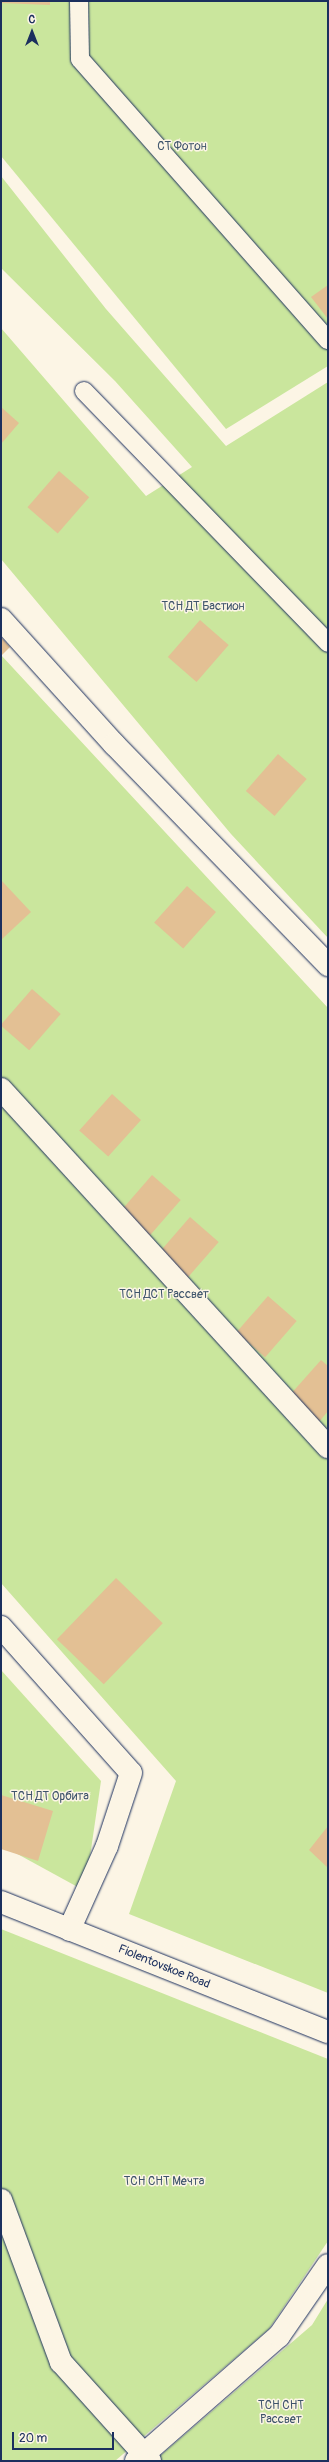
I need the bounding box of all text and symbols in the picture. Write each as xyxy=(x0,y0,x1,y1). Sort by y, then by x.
north arrow xyxy=(12,12,52,52)
text: С xyxy=(29,13,35,26)
park label: СТ Фотон xyxy=(157,140,207,154)
park label: ТСН ДТ Бастион xyxy=(161,600,245,614)
park label: ТСН ДСТ Рассвет xyxy=(119,1288,209,1302)
park label: ТСН ДТ Орбита xyxy=(11,1790,89,1804)
street label: Fiolentovskoe Road xyxy=(116,1942,212,1992)
park label: ТСН СНТ Мечта xyxy=(124,2175,204,2189)
park label: ТСН СНТ Рассвет xyxy=(258,2399,304,2427)
scale bar xyxy=(14,2424,116,2450)
text: 20 m xyxy=(19,2431,47,2446)

